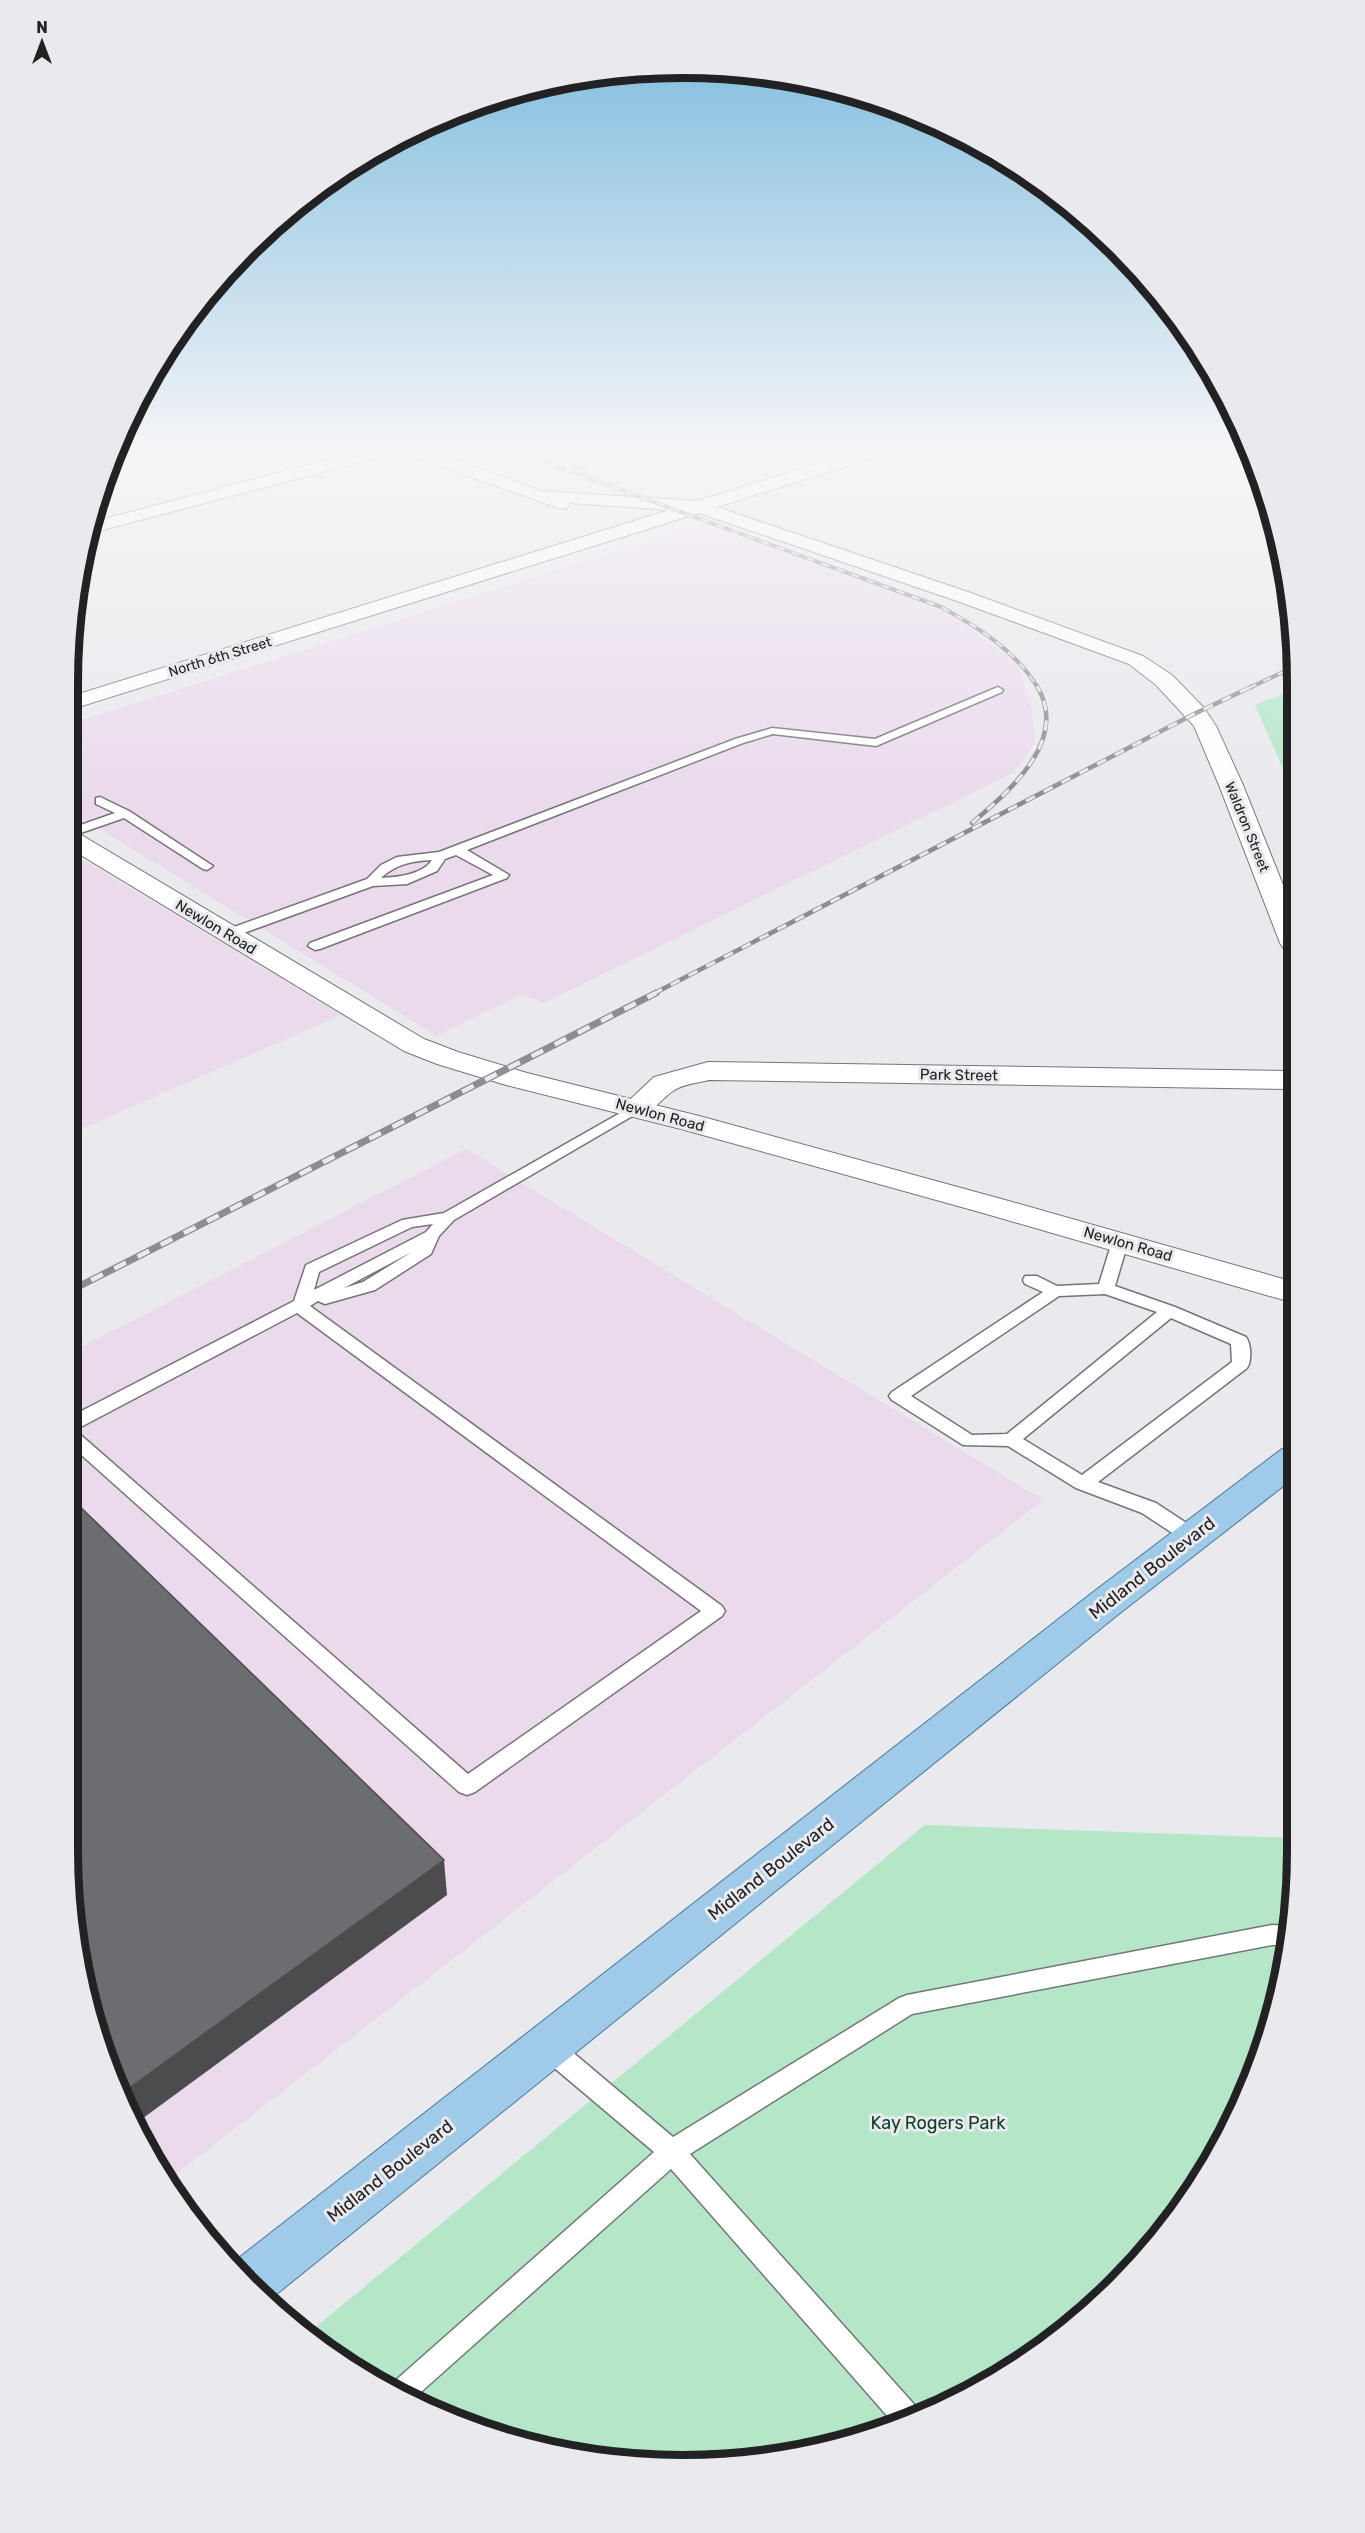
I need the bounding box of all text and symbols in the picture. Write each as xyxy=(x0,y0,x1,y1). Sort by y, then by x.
north arrow xyxy=(12,12,72,72)
text: N xyxy=(36,18,48,37)
street label: North 6th Street xyxy=(166,633,274,681)
street label: Waldron Street xyxy=(1221,779,1273,875)
street label: Newlon Road xyxy=(172,896,260,958)
street label: Park Street xyxy=(920,1065,998,1085)
street label: Newlon Road xyxy=(614,1095,706,1135)
street label: Newlon Road xyxy=(1082,1223,1174,1265)
street label: Midland Boulevard xyxy=(1085,1512,1219,1624)
street label: Midland Boulevard xyxy=(704,1813,838,1925)
park label: Kay Rogers Park xyxy=(870,2112,1006,2134)
street label: Midland Boulevard xyxy=(323,2115,457,2227)

